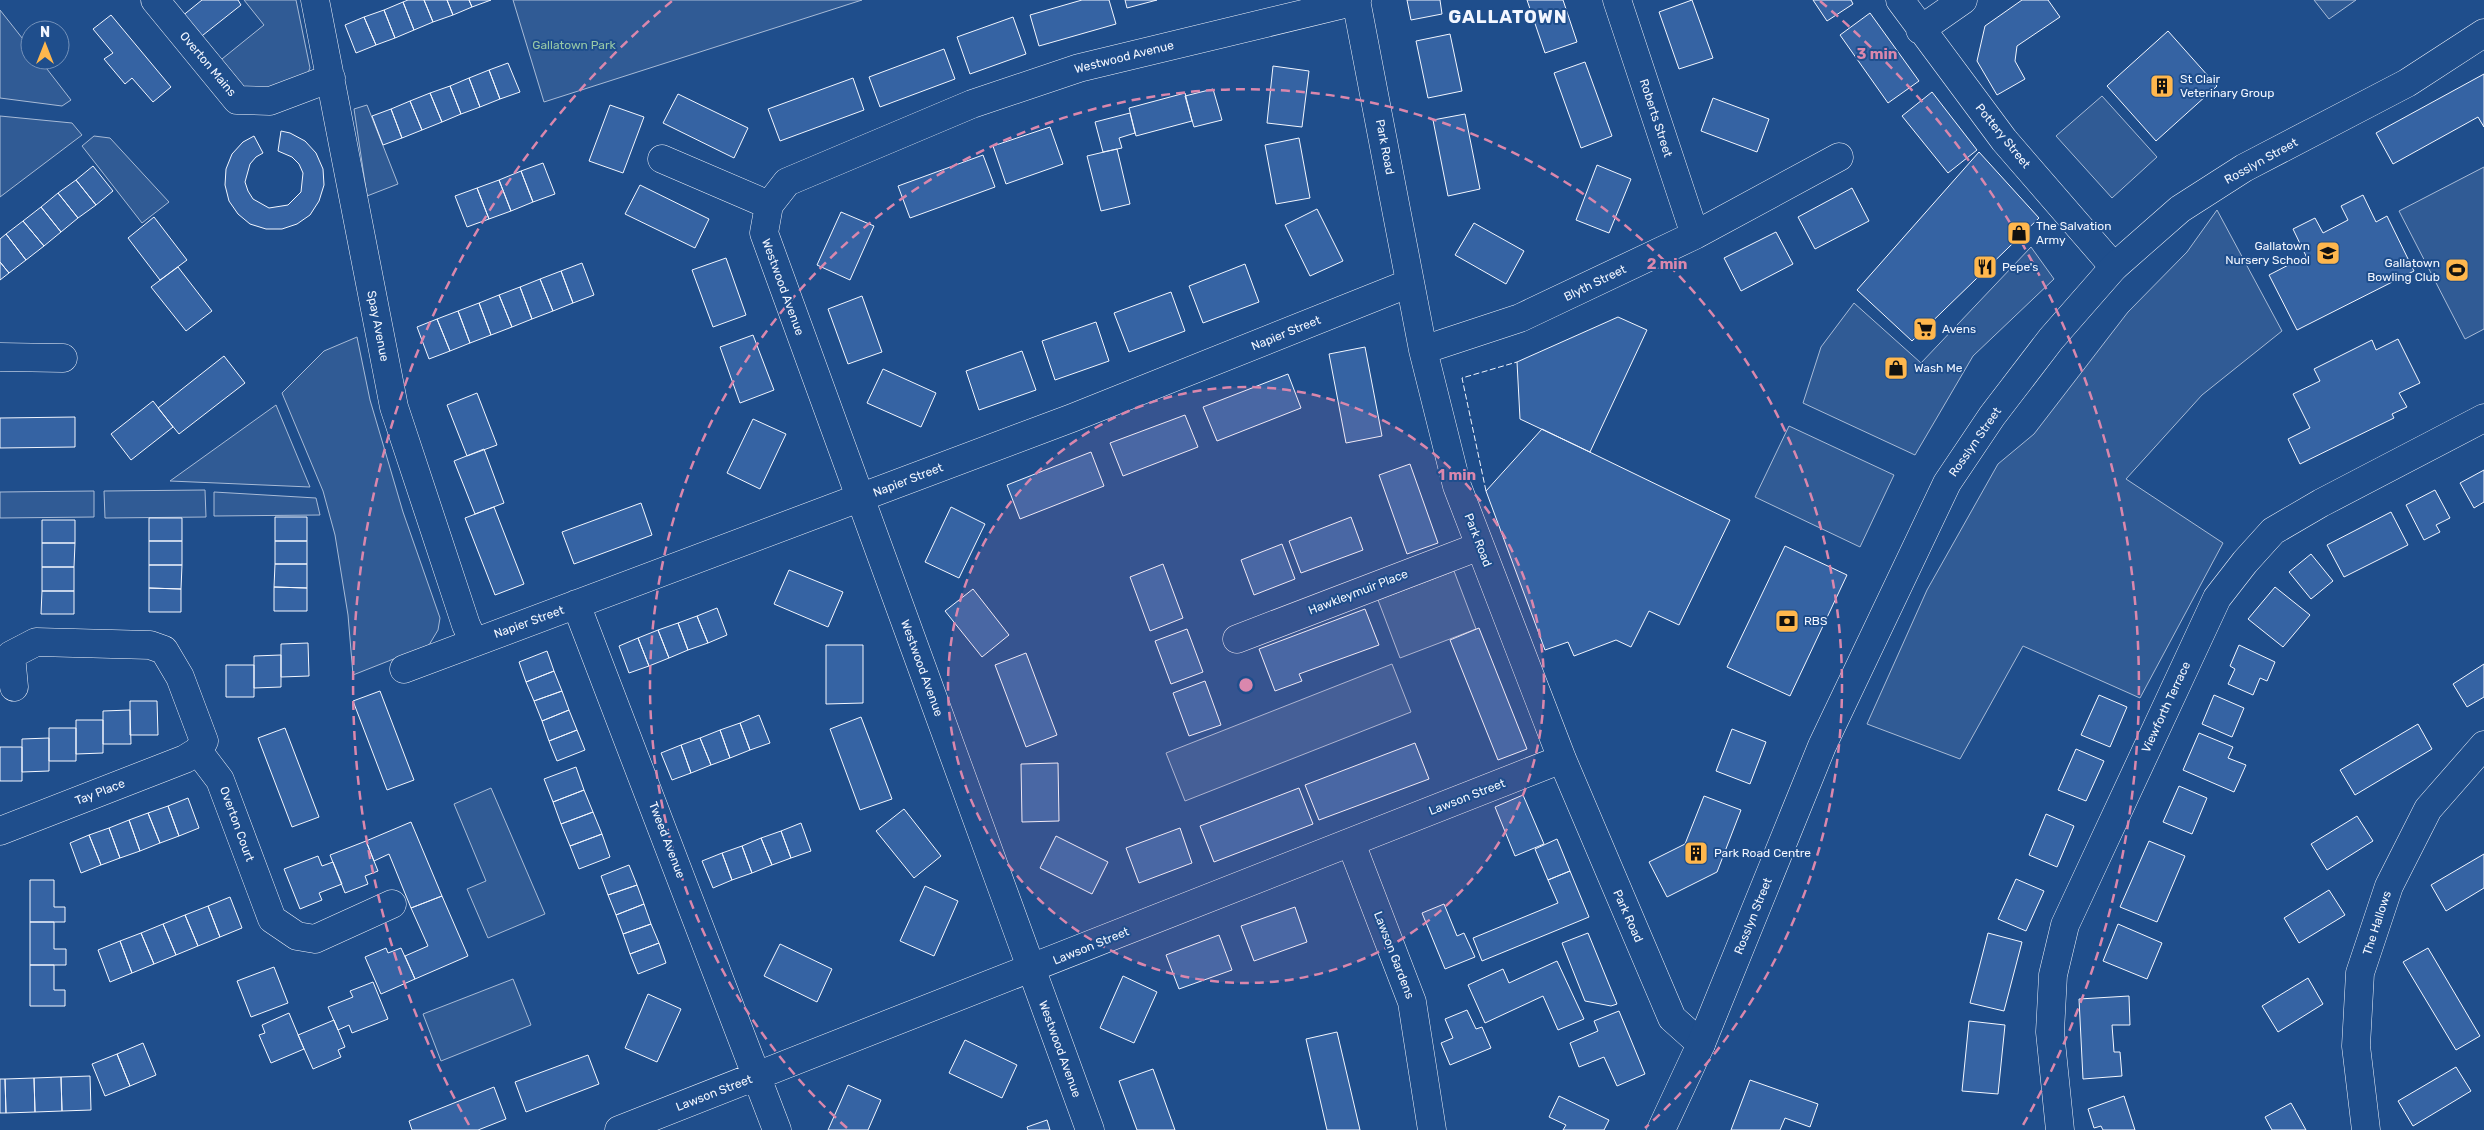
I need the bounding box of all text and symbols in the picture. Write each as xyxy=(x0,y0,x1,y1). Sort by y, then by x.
district label: GALLATOWN xyxy=(1448,6,1568,28)
north arrow xyxy=(20,20,70,70)
text: N xyxy=(40,24,50,41)
street label: Overton Mains xyxy=(177,29,239,99)
park label: Gallatown Park xyxy=(532,38,617,52)
street label: Westwood Avenue xyxy=(1073,38,1175,76)
text: 3 min xyxy=(1857,45,1897,63)
place label: St Clair Veterinary Group xyxy=(2180,72,2274,100)
building icon: St Clair Veterinary Group xyxy=(2149,73,2175,99)
street label: Roberts Street xyxy=(1637,77,1675,159)
street label: Pottery Street xyxy=(1973,101,2034,171)
street label: Park Road xyxy=(1373,118,1397,176)
street label: Rosslyn Street xyxy=(2222,135,2300,187)
place label: The Salvation Army xyxy=(2036,219,2111,247)
shop icon: The Salvation Army xyxy=(2006,220,2032,246)
street label: Westwood Avenue xyxy=(759,237,807,338)
place label: Gallatown Nursery School xyxy=(2225,239,2310,267)
school or university icon: Gallatown Nursery School xyxy=(2315,240,2341,266)
restaurant icon: Pepe's xyxy=(1972,254,1998,280)
text: 2 min xyxy=(1647,255,1687,273)
place label: Gallatown Bowling Club xyxy=(2367,256,2440,284)
sports icon: Gallatown Bowling Club xyxy=(2444,257,2470,283)
place label: Pepe's xyxy=(2002,260,2038,274)
street label: Blyth Street xyxy=(1562,262,1629,304)
street label: Spay Avenue xyxy=(364,289,392,363)
street label: Napier Street xyxy=(1249,313,1323,353)
supermarket icon: Avens xyxy=(1912,316,1938,342)
place label: Avens xyxy=(1942,322,1976,336)
shop icon: Wash Me xyxy=(1883,355,1909,381)
place label: Wash Me xyxy=(1914,361,1963,375)
street label: Rosslyn Street xyxy=(1946,404,2004,479)
street label: Napier Street xyxy=(871,460,945,500)
text: 1 min xyxy=(1438,466,1476,484)
street label: Park Road xyxy=(1461,511,1495,569)
street label: Hawkleymuir Place xyxy=(1306,566,1410,617)
street label: Napier Street xyxy=(492,603,566,641)
bank icon: RBS xyxy=(1774,608,1800,634)
place label: RBS xyxy=(1804,614,1827,628)
street label: Westwood Avenue xyxy=(898,618,946,719)
street label: Viewforth Terrace xyxy=(2139,659,2193,755)
centre of rings xyxy=(1237,676,1255,694)
street label: Tay Place xyxy=(73,776,127,808)
street label: Lawson Street xyxy=(1427,776,1507,818)
street label: Overton Court xyxy=(217,784,257,864)
street label: Tweed Avenue xyxy=(646,800,688,880)
building icon: Park Road Centre xyxy=(1683,840,1709,866)
place label: Park Road Centre xyxy=(1714,846,1811,860)
street label: Rosslyn Street xyxy=(1731,875,1775,956)
street label: Park Road xyxy=(1610,887,1646,945)
street label: The Hallows xyxy=(2360,889,2394,957)
street label: Lawson Gardens xyxy=(1371,909,1417,1001)
street label: Lawson Street xyxy=(1051,924,1131,968)
street label: Westwood Avenue xyxy=(1036,999,1084,1100)
street label: Lawson Street xyxy=(674,1072,754,1114)

